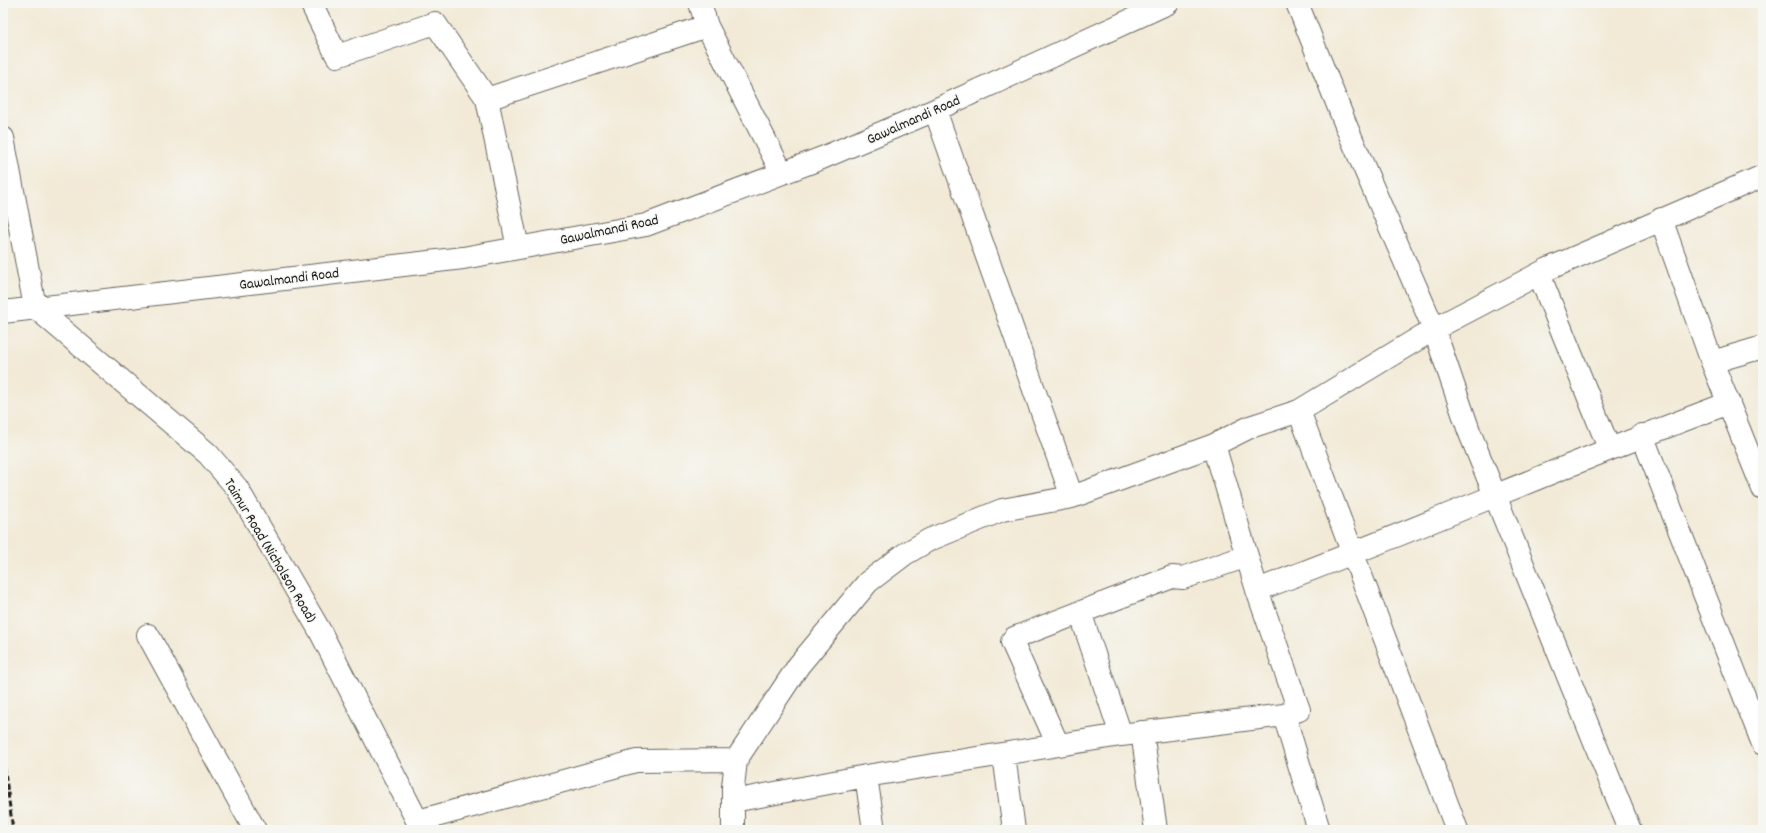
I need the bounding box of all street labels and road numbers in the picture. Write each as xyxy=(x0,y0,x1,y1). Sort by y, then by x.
street label: Gawalmandi Road xyxy=(863,90,964,151)
street label: Gawalmandi Road xyxy=(558,210,661,252)
street label: Gawalmandi Road xyxy=(238,263,340,297)
street label: Taimur Road (Nicholson Road) xyxy=(217,475,321,628)

